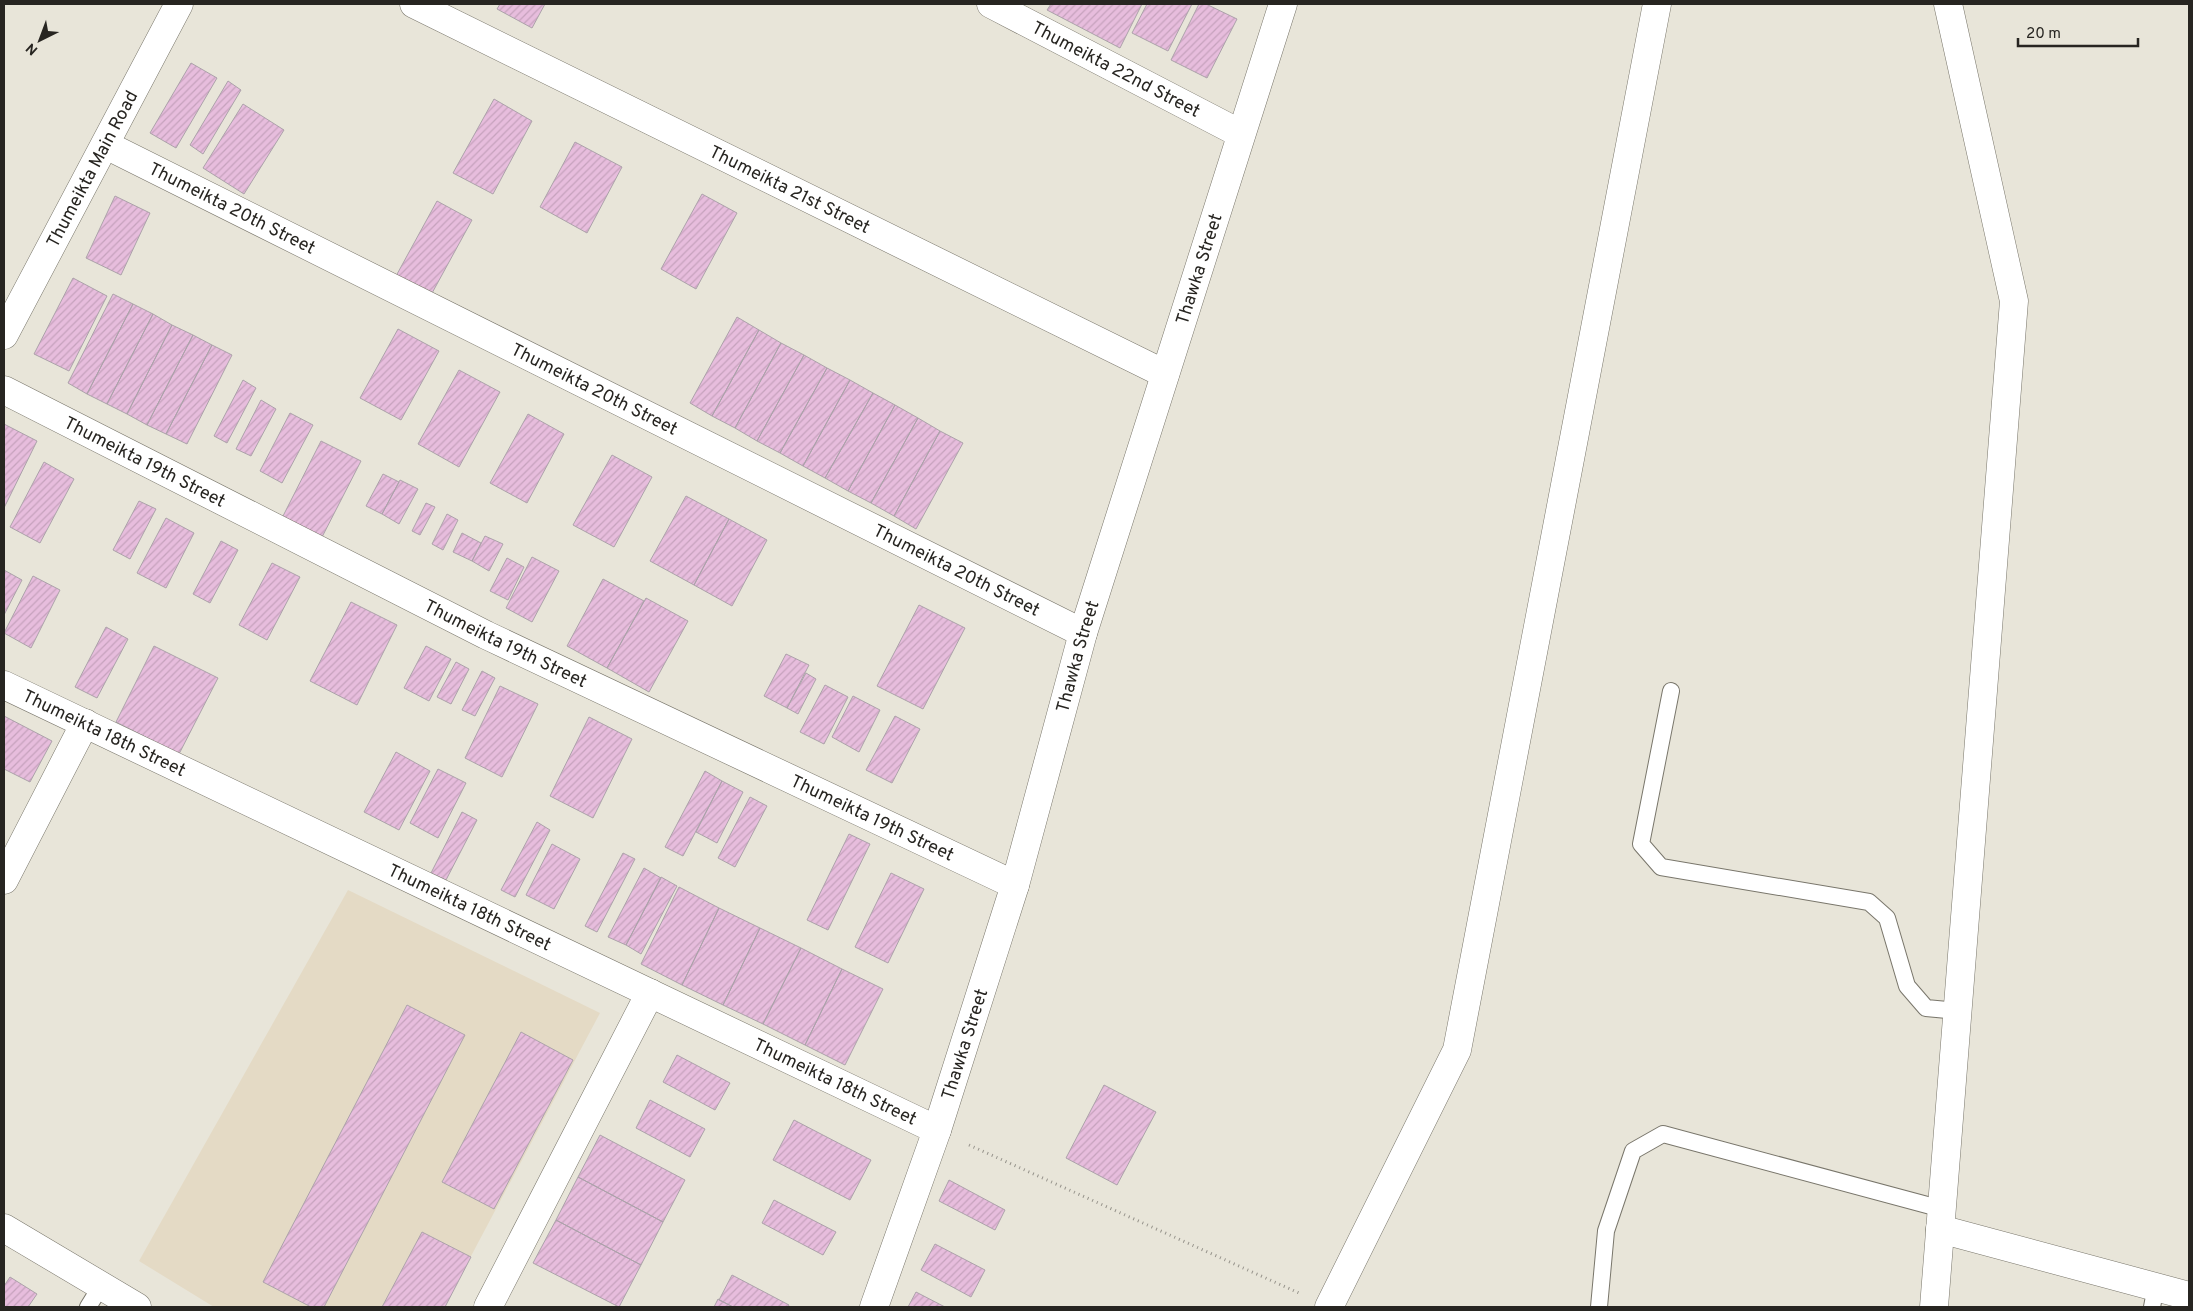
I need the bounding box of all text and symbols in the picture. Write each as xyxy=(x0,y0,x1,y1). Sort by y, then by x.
north arrow xyxy=(15,15,65,65)
scale bar xyxy=(2018,15,2138,47)
street label: Thumeikta 22nd Street xyxy=(1027,17,1204,124)
text: 20 m xyxy=(2026,25,2061,44)
text: N xyxy=(23,39,42,58)
street label: Thumeikta Main Road xyxy=(42,87,144,252)
street label: Thumeikta 21st Street xyxy=(705,141,874,240)
street label: Thumeikta 20th Street xyxy=(144,158,319,261)
street label: Thawka Street xyxy=(1172,211,1229,328)
street label: Thumeikta 20th Street xyxy=(507,339,681,442)
street label: Thumeikta 19th Street xyxy=(59,412,229,514)
street label: Thumeikta 20th Street xyxy=(869,520,1043,623)
street label: Thumeikta 19th Street xyxy=(420,595,590,694)
street label: Thawka Street xyxy=(1052,598,1106,715)
street label: Thumeikta 18th Street xyxy=(18,685,189,783)
street label: Thumeikta 19th Street xyxy=(786,770,957,867)
street label: Thumeikta 18th Street xyxy=(384,860,554,957)
street label: Thawka Street xyxy=(937,986,994,1103)
street label: Thumeikta 18th Street xyxy=(749,1034,920,1132)

